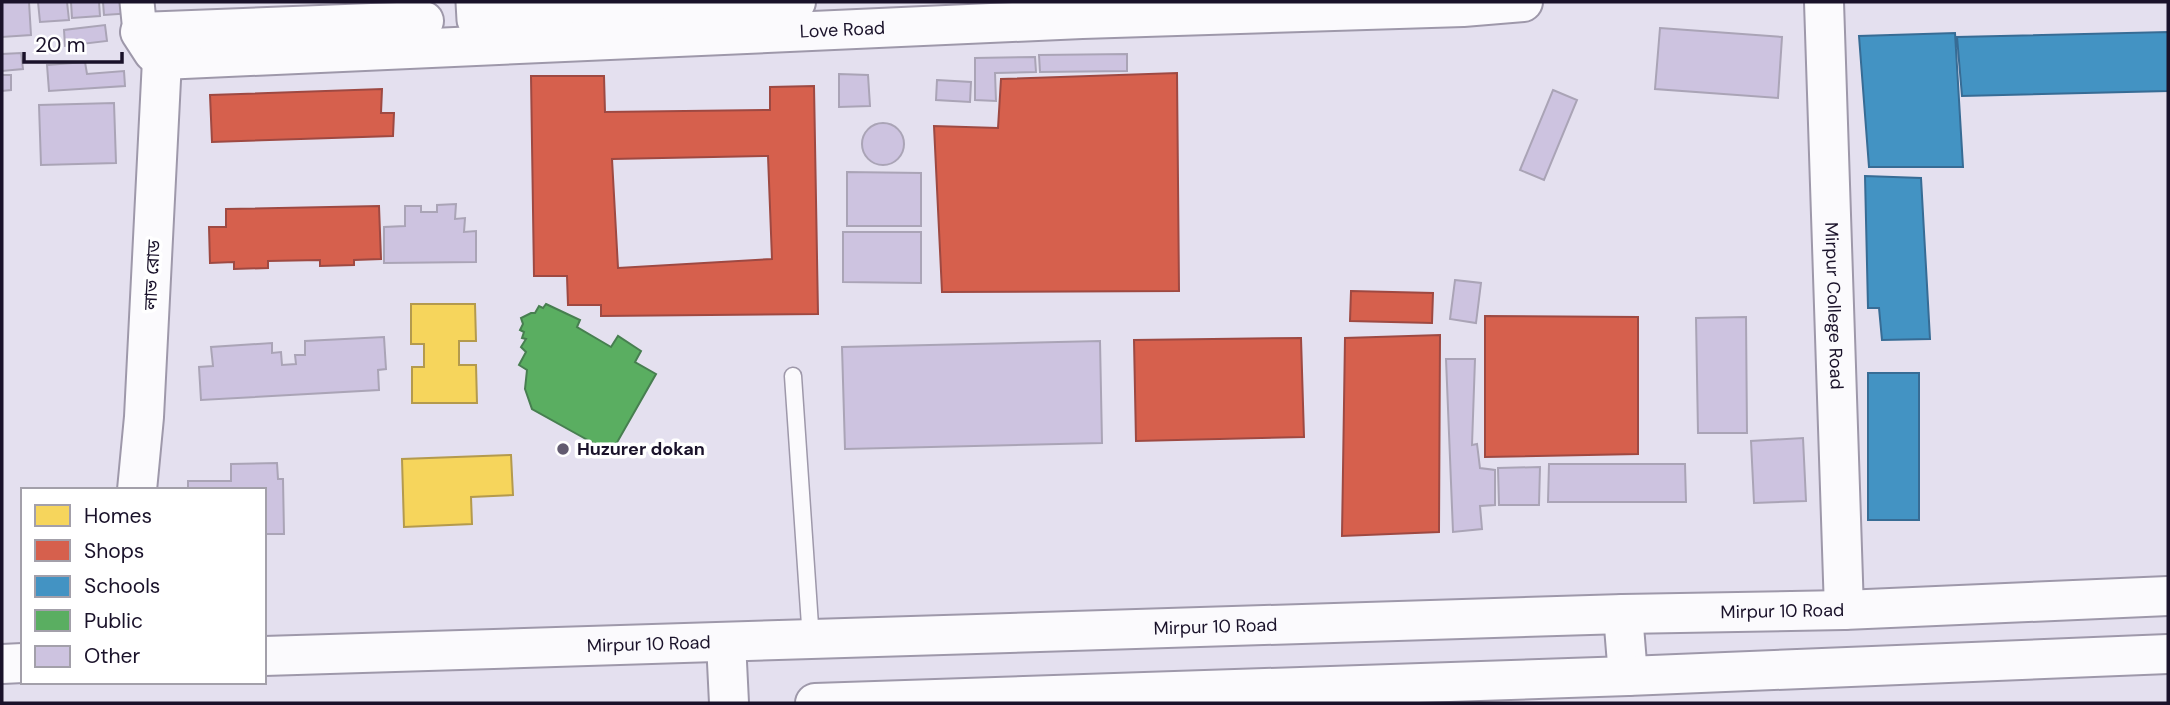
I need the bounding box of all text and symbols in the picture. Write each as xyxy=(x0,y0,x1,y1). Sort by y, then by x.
street label: Love Road xyxy=(799,16,885,44)
scale bar xyxy=(24,21,122,65)
text: 20 m xyxy=(35,31,86,59)
street label: Mirpur College Road xyxy=(1819,222,1849,390)
street label: লাভ রোড xyxy=(138,239,166,312)
place label: Huzurer dokan xyxy=(577,437,705,461)
marker: Huzurer dokan xyxy=(555,441,571,457)
legend xyxy=(21,488,266,684)
text: Homes xyxy=(84,502,152,530)
text: Shops xyxy=(84,537,144,565)
text: Schools xyxy=(84,572,160,600)
street label: Mirpur 10 Road xyxy=(1720,598,1844,624)
text: Public xyxy=(84,607,143,635)
street label: Mirpur 10 Road xyxy=(1153,613,1278,641)
street label: Mirpur 10 Road xyxy=(587,630,711,658)
text: Other xyxy=(84,642,140,670)

